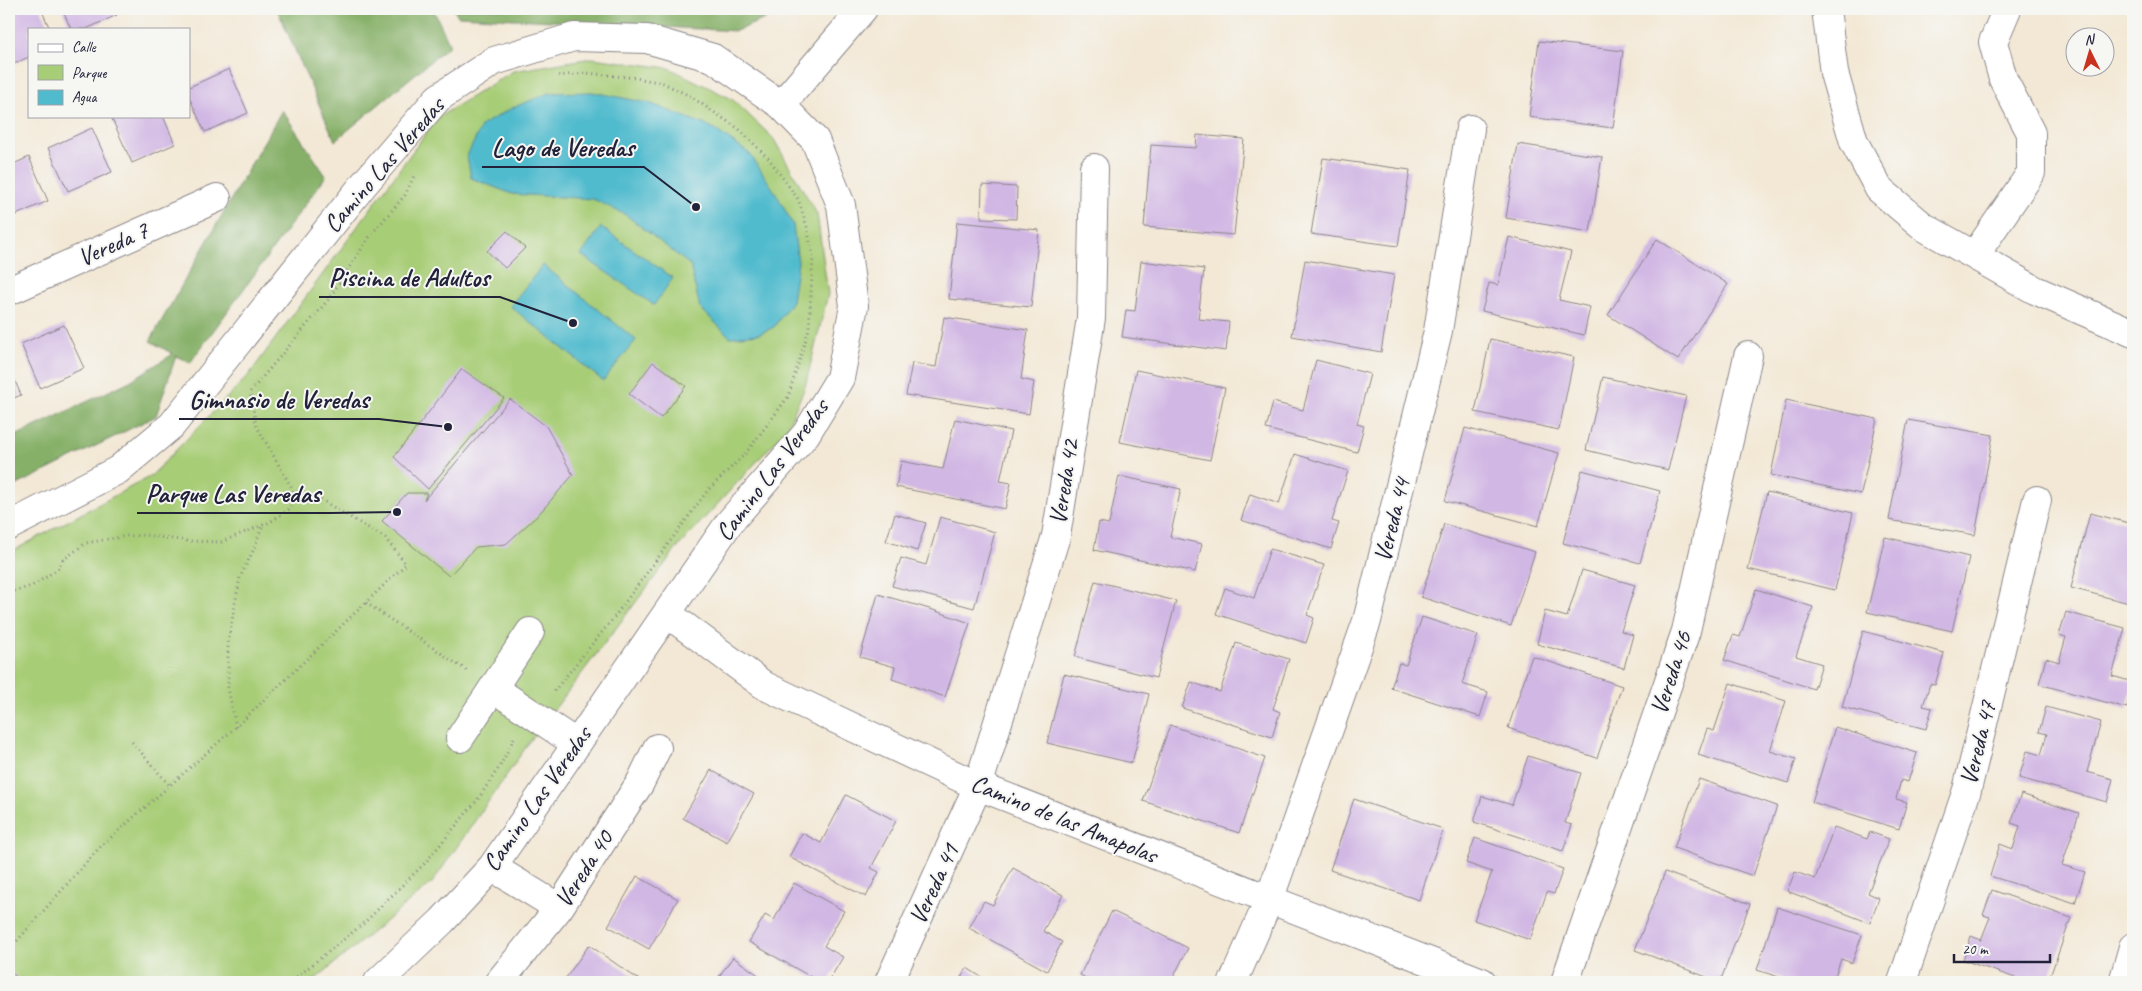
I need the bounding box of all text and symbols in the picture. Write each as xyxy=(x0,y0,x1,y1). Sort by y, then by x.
legend xyxy=(28,28,190,118)
north arrow xyxy=(2064,28,2114,78)
text: N xyxy=(2084,30,2096,48)
text: Calle xyxy=(72,38,97,57)
text: Parque xyxy=(72,64,108,83)
text: Agua xyxy=(72,88,97,107)
street label: Camino Las Veredas xyxy=(316,89,453,240)
callout: Lago de Veredas xyxy=(482,126,644,167)
text: Lago de Veredas xyxy=(492,131,637,164)
street label: Vereda 7 xyxy=(73,214,155,274)
callout: Piscina de Adultos xyxy=(319,256,500,297)
text: Piscina de Adultos xyxy=(329,261,492,294)
callout: Gimnasio de Veredas xyxy=(179,378,379,419)
text: Gimnasio de Veredas xyxy=(189,383,372,416)
street label: Camino Las Veredas xyxy=(708,391,837,547)
street label: Vereda 42 xyxy=(1042,436,1087,527)
callout: Parque Las Veredas xyxy=(137,472,330,513)
street label: Vereda 44 xyxy=(1366,472,1419,565)
text: Parque Las Veredas xyxy=(146,477,323,510)
street label: Vereda 46 xyxy=(1643,627,1700,719)
street label: Vereda 47 xyxy=(1952,696,2004,788)
street label: Camino Las Veredas xyxy=(475,718,600,878)
street label: Camino de las Amapolas xyxy=(966,767,1164,872)
street label: Vereda 40 xyxy=(547,823,622,914)
street label: Vereda 41 xyxy=(901,837,967,929)
scale bar xyxy=(1954,931,2051,963)
text: 20 m xyxy=(1962,940,1989,959)

